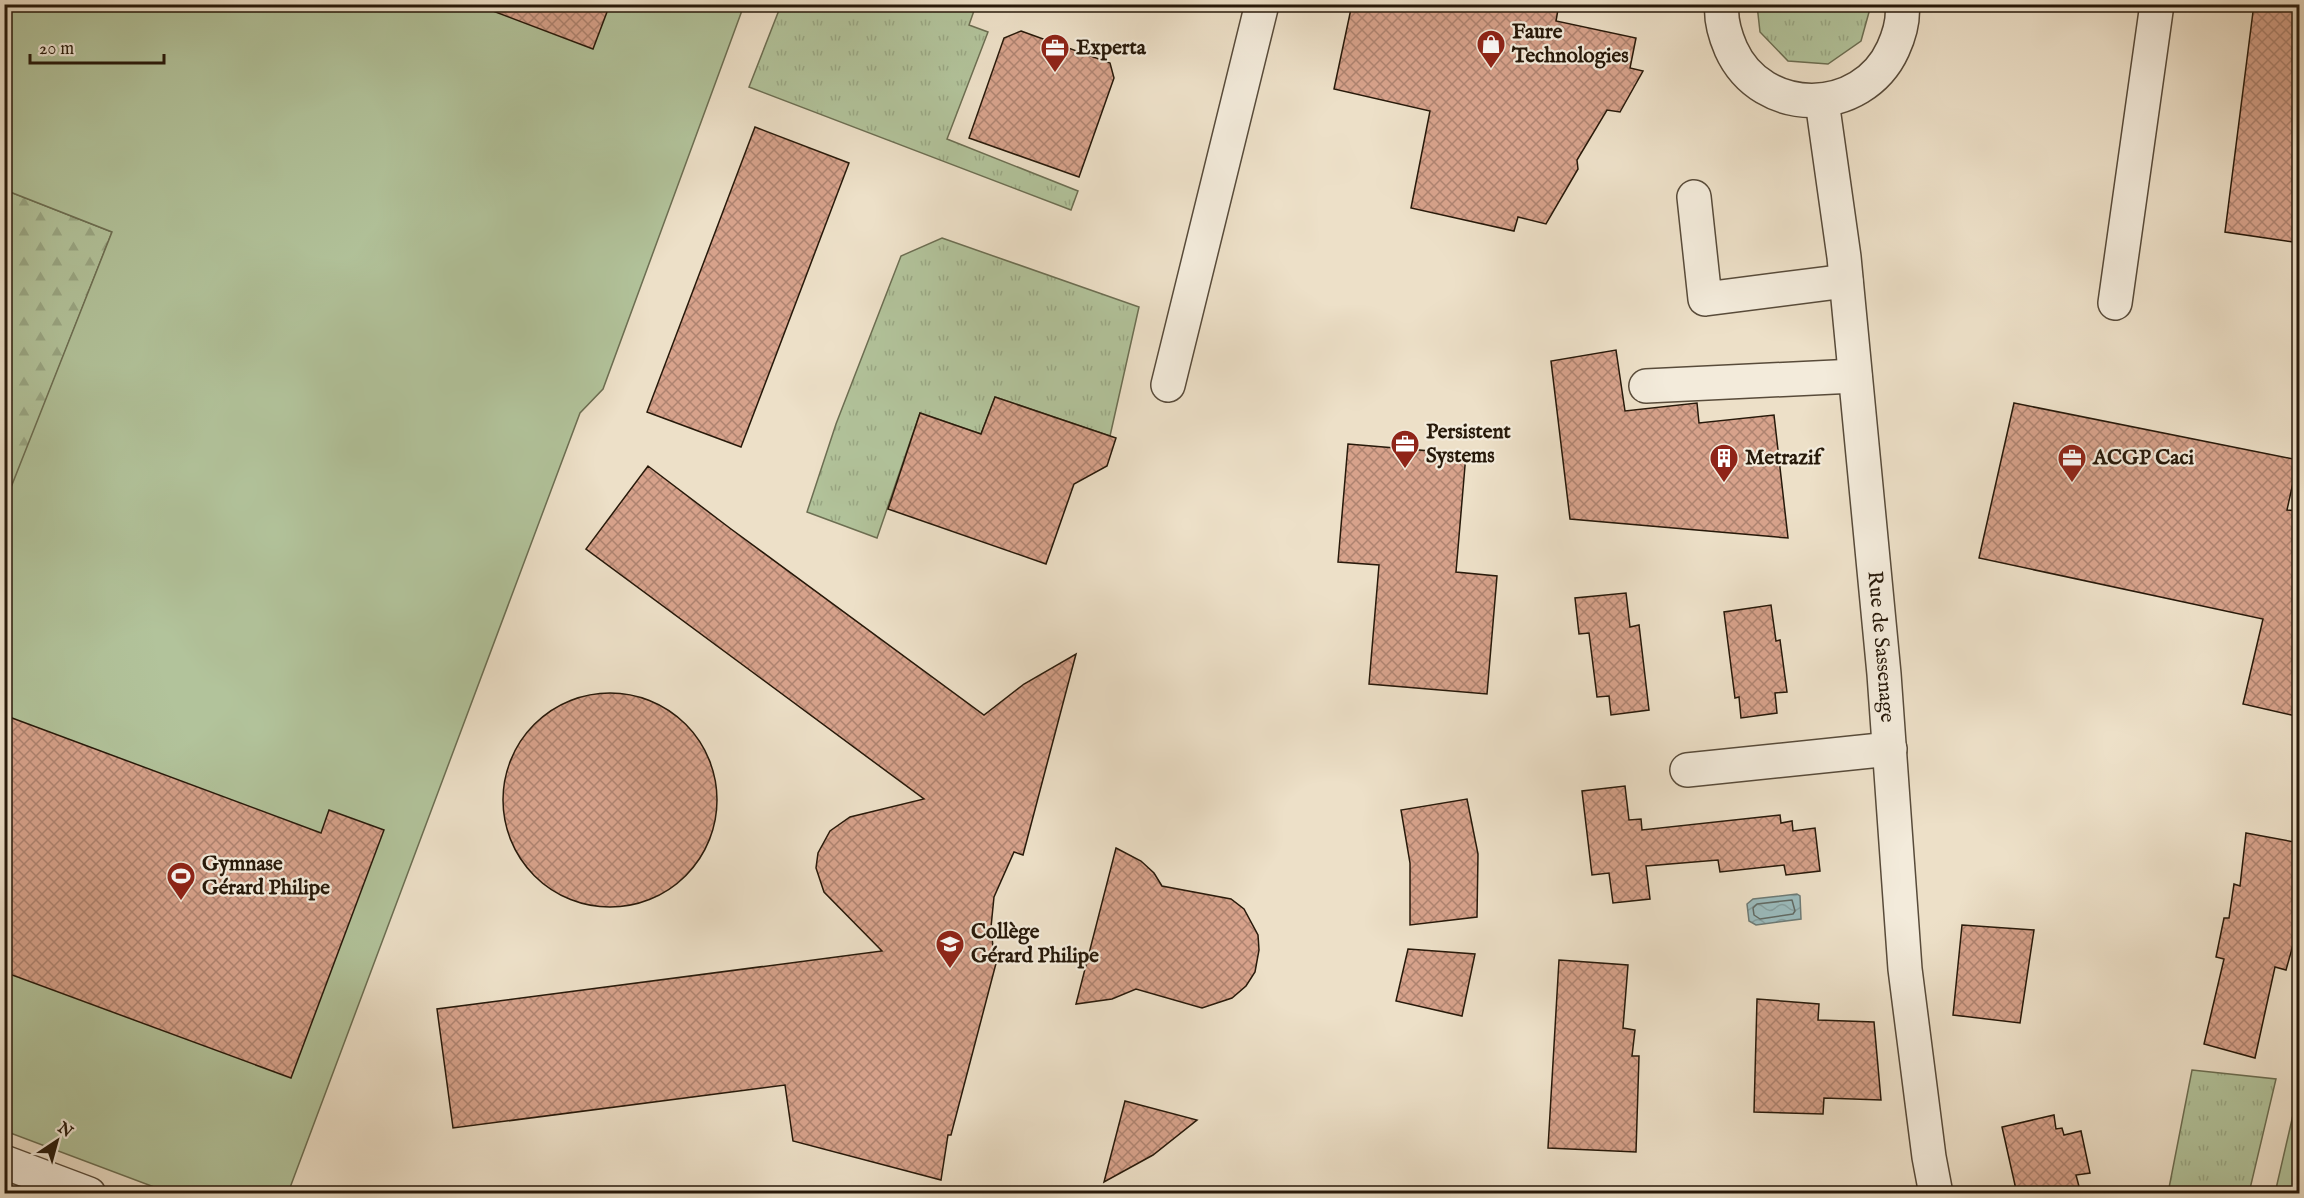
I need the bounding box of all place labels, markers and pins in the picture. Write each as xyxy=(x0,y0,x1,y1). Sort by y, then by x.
place label: Faure Technologies xyxy=(1511,19,1629,70)
shop icon: Faure Technologies xyxy=(1475,28,1507,70)
office icon: Experta xyxy=(1039,32,1071,74)
place label: Experta xyxy=(1076,35,1147,62)
place label: Persistent Systems xyxy=(1426,419,1512,470)
office icon: Persistent Systems xyxy=(1389,428,1421,470)
building icon: Metrazif xyxy=(1708,442,1740,484)
office icon: ACGP Caci xyxy=(2056,442,2088,484)
place label: Metrazif xyxy=(1745,445,1825,472)
place label: ACGP Caci xyxy=(2092,445,2194,472)
place label: Gymnase Gérard Philipe xyxy=(202,851,330,902)
sports icon: Gymnase Gérard Philipe xyxy=(165,860,197,902)
place label: Collège Gérard Philipe xyxy=(971,919,1099,970)
school or university icon: Collège Gérard Philipe xyxy=(934,928,966,970)

